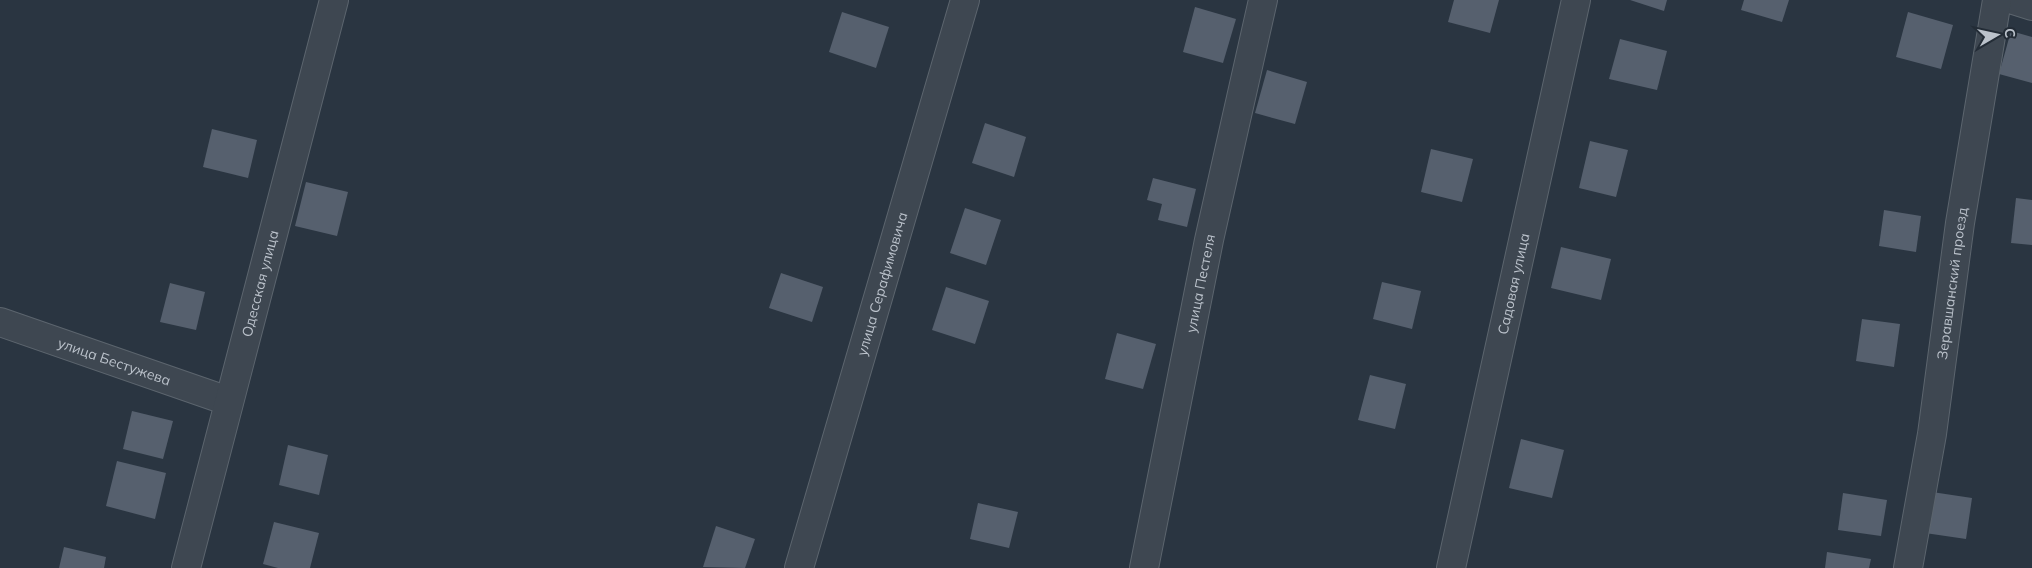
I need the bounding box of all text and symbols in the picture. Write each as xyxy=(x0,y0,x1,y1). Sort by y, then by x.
north arrow xyxy=(1972,10,2022,60)
text: С xyxy=(2000,27,2019,39)
street label: Зеравшанский проезд xyxy=(1933,205,1972,361)
street label: улица Серафимовича xyxy=(853,210,912,358)
street label: Одесская улица xyxy=(238,228,283,339)
street label: Садовая улица xyxy=(1494,231,1533,336)
street label: улица Пестеля xyxy=(1182,233,1219,334)
street label: улица Бестужева xyxy=(56,334,173,389)

